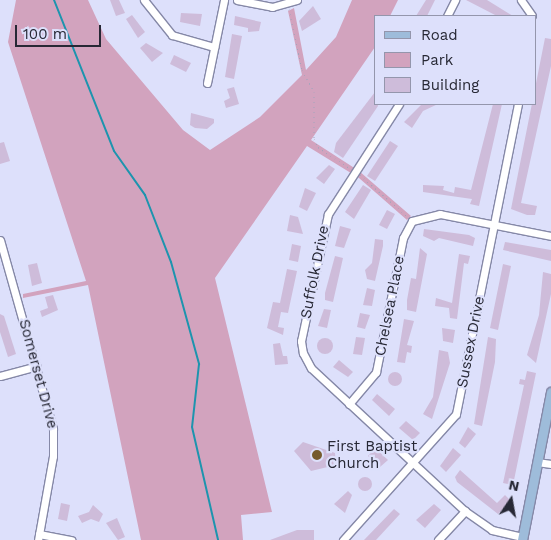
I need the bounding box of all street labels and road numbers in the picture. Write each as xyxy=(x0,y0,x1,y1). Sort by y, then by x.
street label: Suffolk Drive xyxy=(297,224,333,320)
street label: Chelsea Place xyxy=(371,254,409,358)
street label: Sussex Drive xyxy=(453,294,489,390)
street label: Somerset Drive xyxy=(15,317,61,431)

